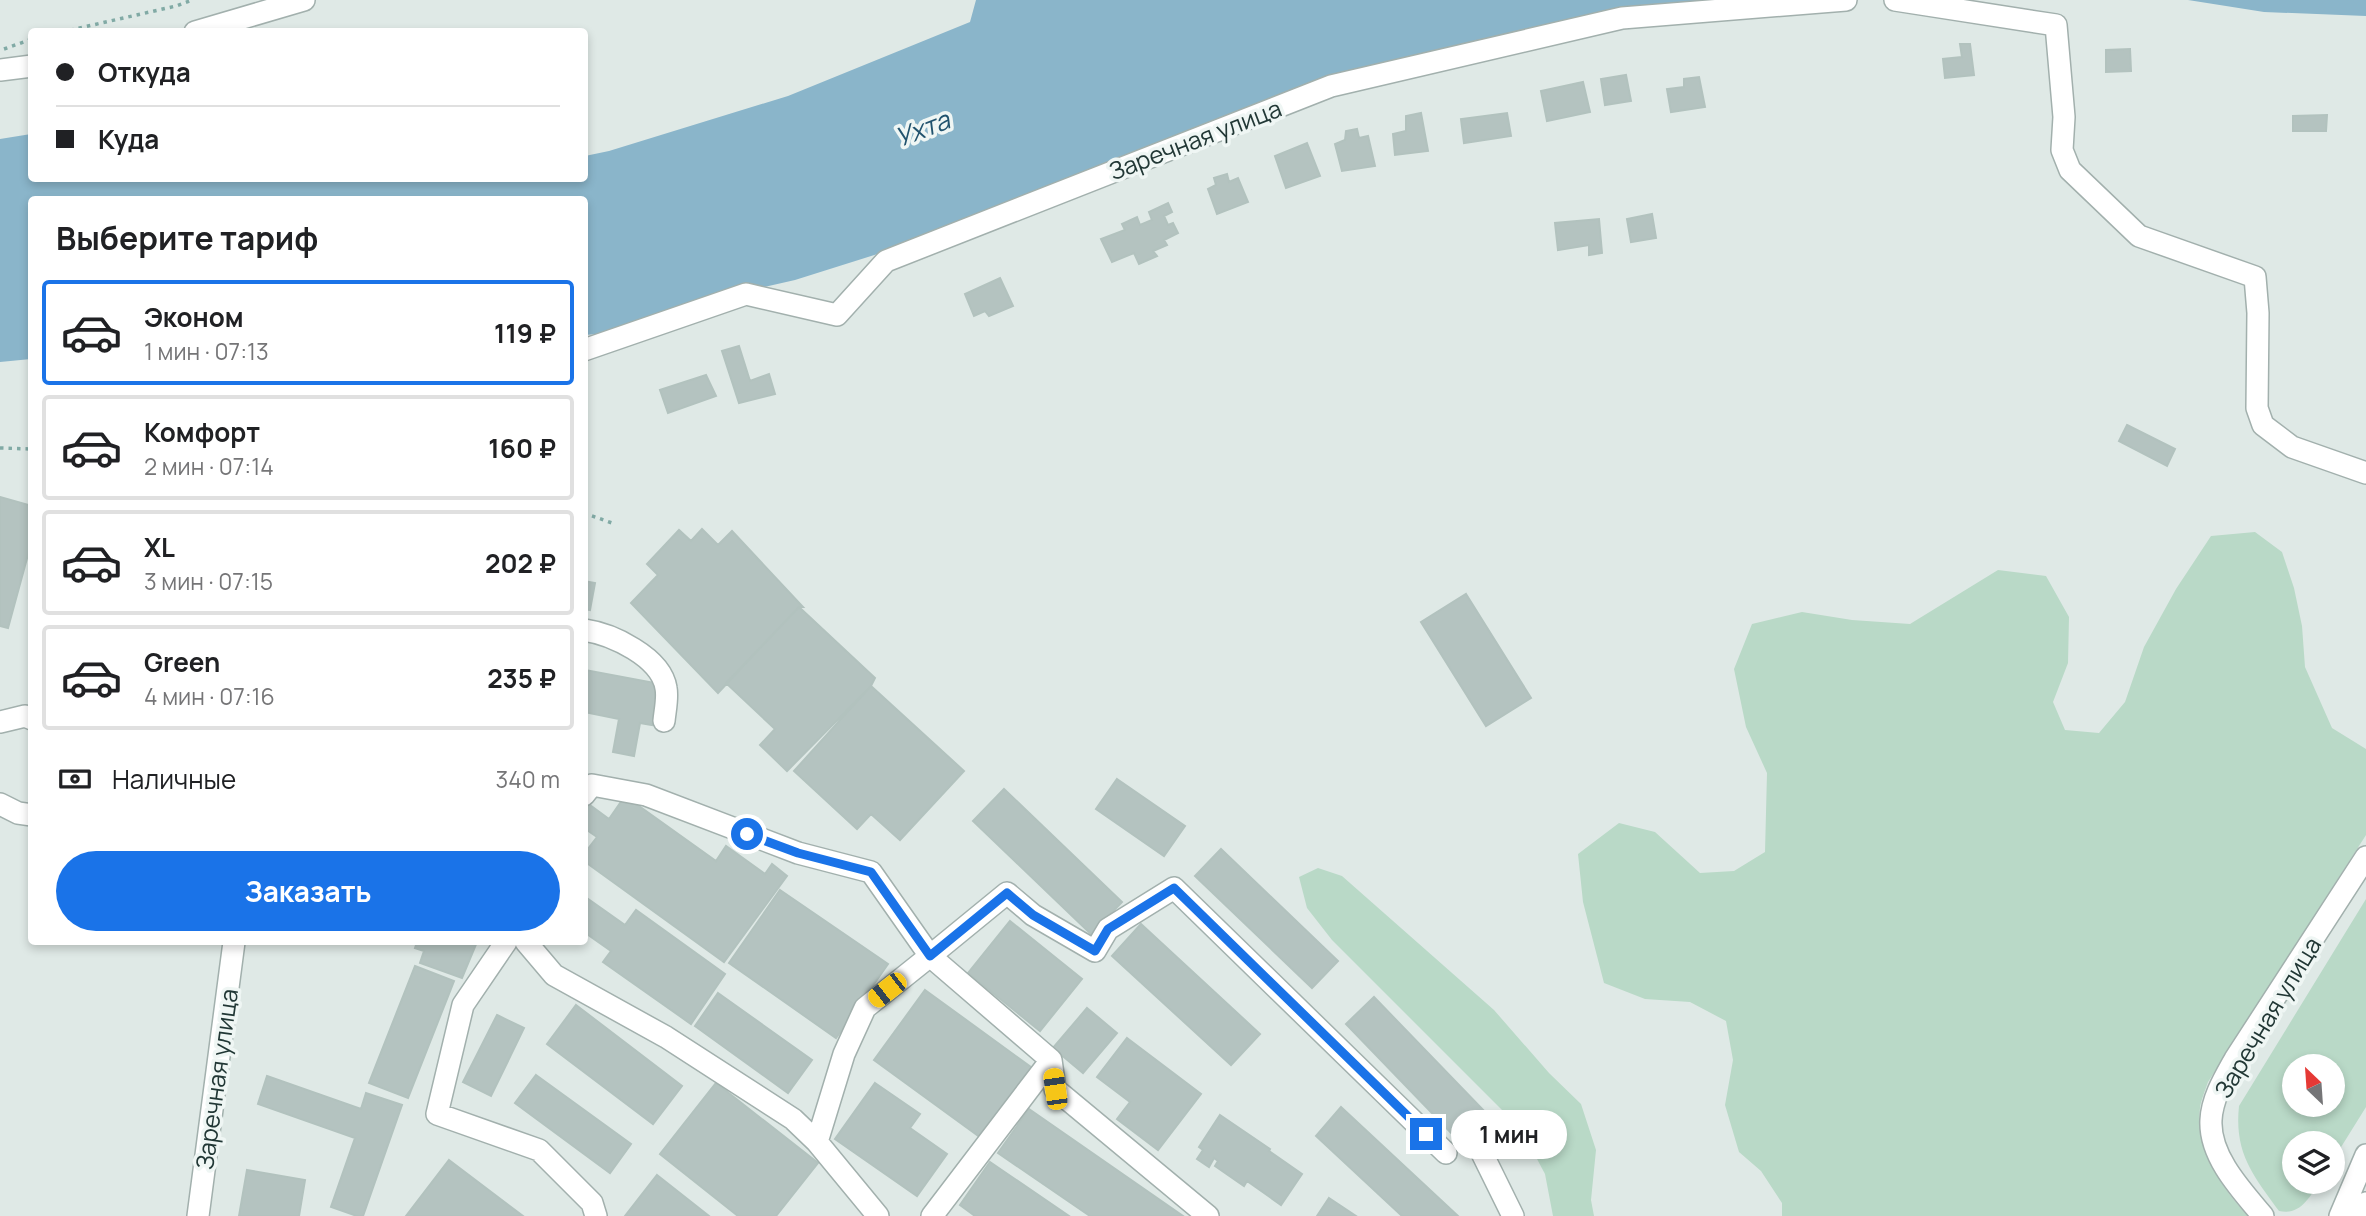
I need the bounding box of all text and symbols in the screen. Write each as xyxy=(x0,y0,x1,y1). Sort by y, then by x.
text: Откуда xyxy=(98,54,191,90)
street label: Заречная улица xyxy=(1104,91,1286,187)
water label: Ухта xyxy=(889,101,956,155)
text: Куда xyxy=(98,121,159,157)
text: Выберите тариф xyxy=(56,216,318,260)
text: Эконом xyxy=(144,299,244,335)
icon: car xyxy=(60,301,123,364)
text: 119 ₽ xyxy=(494,315,556,351)
text: 1 мин · 07:13 xyxy=(144,335,269,367)
text: Комфорт xyxy=(144,414,260,450)
icon: car xyxy=(60,416,123,479)
text: 160 ₽ xyxy=(488,430,556,466)
text: 2 мин · 07:14 xyxy=(144,450,274,482)
text: XL xyxy=(144,529,175,565)
icon: car xyxy=(60,531,123,594)
text: 202 ₽ xyxy=(485,545,556,581)
text: 3 мин · 07:15 xyxy=(144,565,273,597)
text: Green xyxy=(144,644,220,680)
icon: car xyxy=(60,646,123,709)
text: 235 ₽ xyxy=(487,660,556,696)
text: 4 мин · 07:16 xyxy=(144,680,275,712)
icon: cash xyxy=(56,760,94,798)
text: Наличные xyxy=(112,761,236,797)
text: 340 m xyxy=(496,763,560,795)
route start xyxy=(731,818,763,850)
button: Заказать xyxy=(56,851,560,931)
street label: Заречная улица xyxy=(2206,930,2328,1104)
car xyxy=(864,969,911,1011)
street label: Заречная улица xyxy=(187,986,245,1172)
north arrow xyxy=(2282,1054,2345,1116)
map controls xyxy=(2282,1054,2345,1194)
car xyxy=(1042,1067,1069,1111)
callout: 1 мин xyxy=(1450,1110,1566,1158)
route end xyxy=(1410,1118,1442,1150)
text: 1 мин xyxy=(1479,1118,1539,1150)
button: layers xyxy=(2282,1131,2345,1194)

